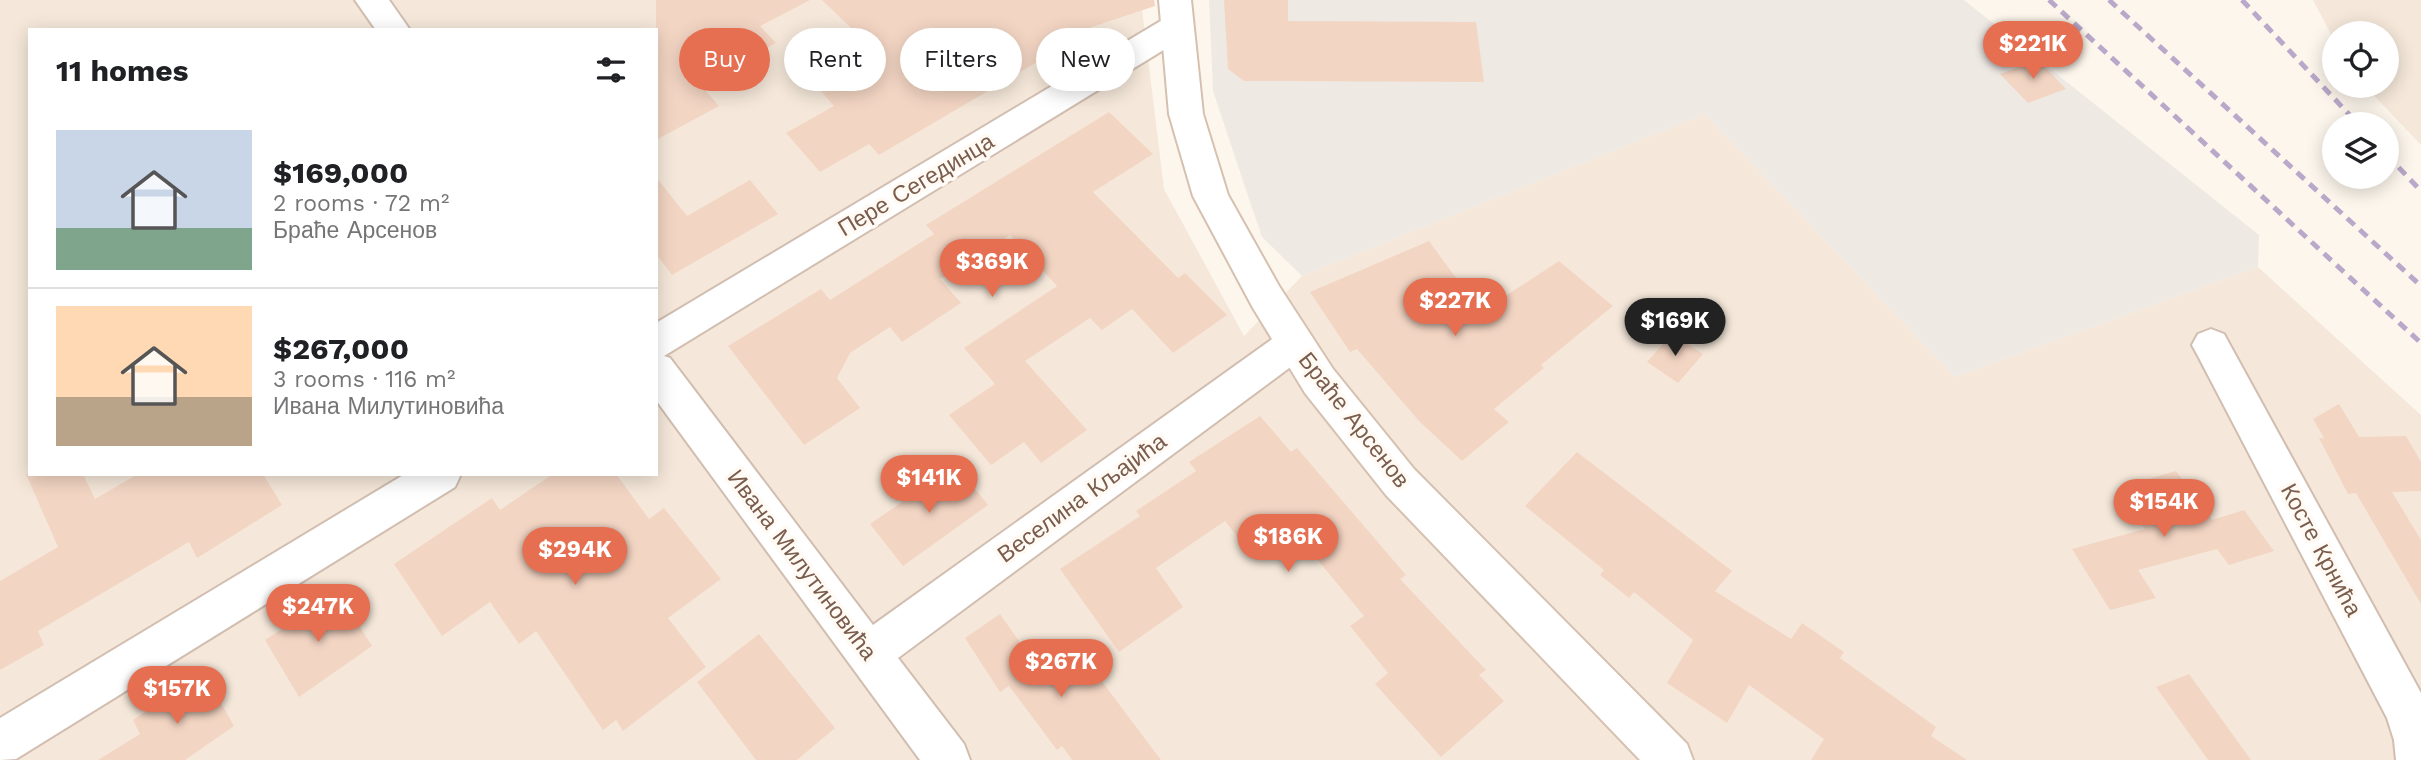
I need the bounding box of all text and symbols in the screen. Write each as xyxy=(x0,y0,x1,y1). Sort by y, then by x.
map controls xyxy=(2322,21,2399,189)
button: locate xyxy=(2322,21,2399,98)
pin: $221K xyxy=(1984,22,2082,81)
chip: Buy xyxy=(679,28,770,91)
chip: Rent xyxy=(784,28,886,91)
chip: Filters xyxy=(900,28,1022,91)
chip: New xyxy=(1036,28,1135,91)
text: $221K xyxy=(1999,30,2067,57)
icon: filters xyxy=(592,51,630,89)
text: 11 homes xyxy=(56,53,189,88)
button: layers xyxy=(2322,112,2399,189)
street label: Пере Сегединца xyxy=(833,128,999,242)
text: $169,000 xyxy=(273,155,408,190)
icon: home xyxy=(112,158,196,242)
text: 2 rooms · 72 m² xyxy=(273,190,449,217)
text: Браће Арсенов xyxy=(273,217,437,244)
pin: $369K xyxy=(943,240,1041,299)
text: $369K xyxy=(956,248,1028,275)
pin: $227K xyxy=(1406,278,1504,338)
text: $227K xyxy=(1419,287,1491,314)
pin: $169K xyxy=(1626,298,1724,358)
text: $169K xyxy=(1641,307,1709,334)
text: $267,000 xyxy=(273,331,409,366)
icon: home xyxy=(112,334,196,418)
street label: Браће Арсенов xyxy=(1293,347,1415,493)
text: 3 rooms · 116 m² xyxy=(273,366,455,393)
text: Ивана Милутиновића xyxy=(273,393,504,420)
street label: Веселина Кљајића xyxy=(992,428,1172,568)
pin: $141K xyxy=(880,456,978,515)
text: $141K xyxy=(897,464,961,491)
street label: Ивана Милутиновића xyxy=(722,465,882,666)
street label: Косте Крнића xyxy=(2275,479,2367,621)
pin: $154K xyxy=(2115,480,2213,539)
text: $154K xyxy=(2130,488,2198,515)
pin: $186K xyxy=(1239,514,1337,574)
text: $186K xyxy=(1253,523,1323,550)
pin: $294K xyxy=(526,528,624,587)
text: $294K xyxy=(538,536,612,563)
pin: $247K xyxy=(269,584,367,644)
text: $247K xyxy=(282,593,354,620)
pin: $267K xyxy=(1012,640,1110,699)
text: $267K xyxy=(1025,648,1097,675)
pin: $157K xyxy=(128,666,226,726)
text: $157K xyxy=(143,675,211,702)

